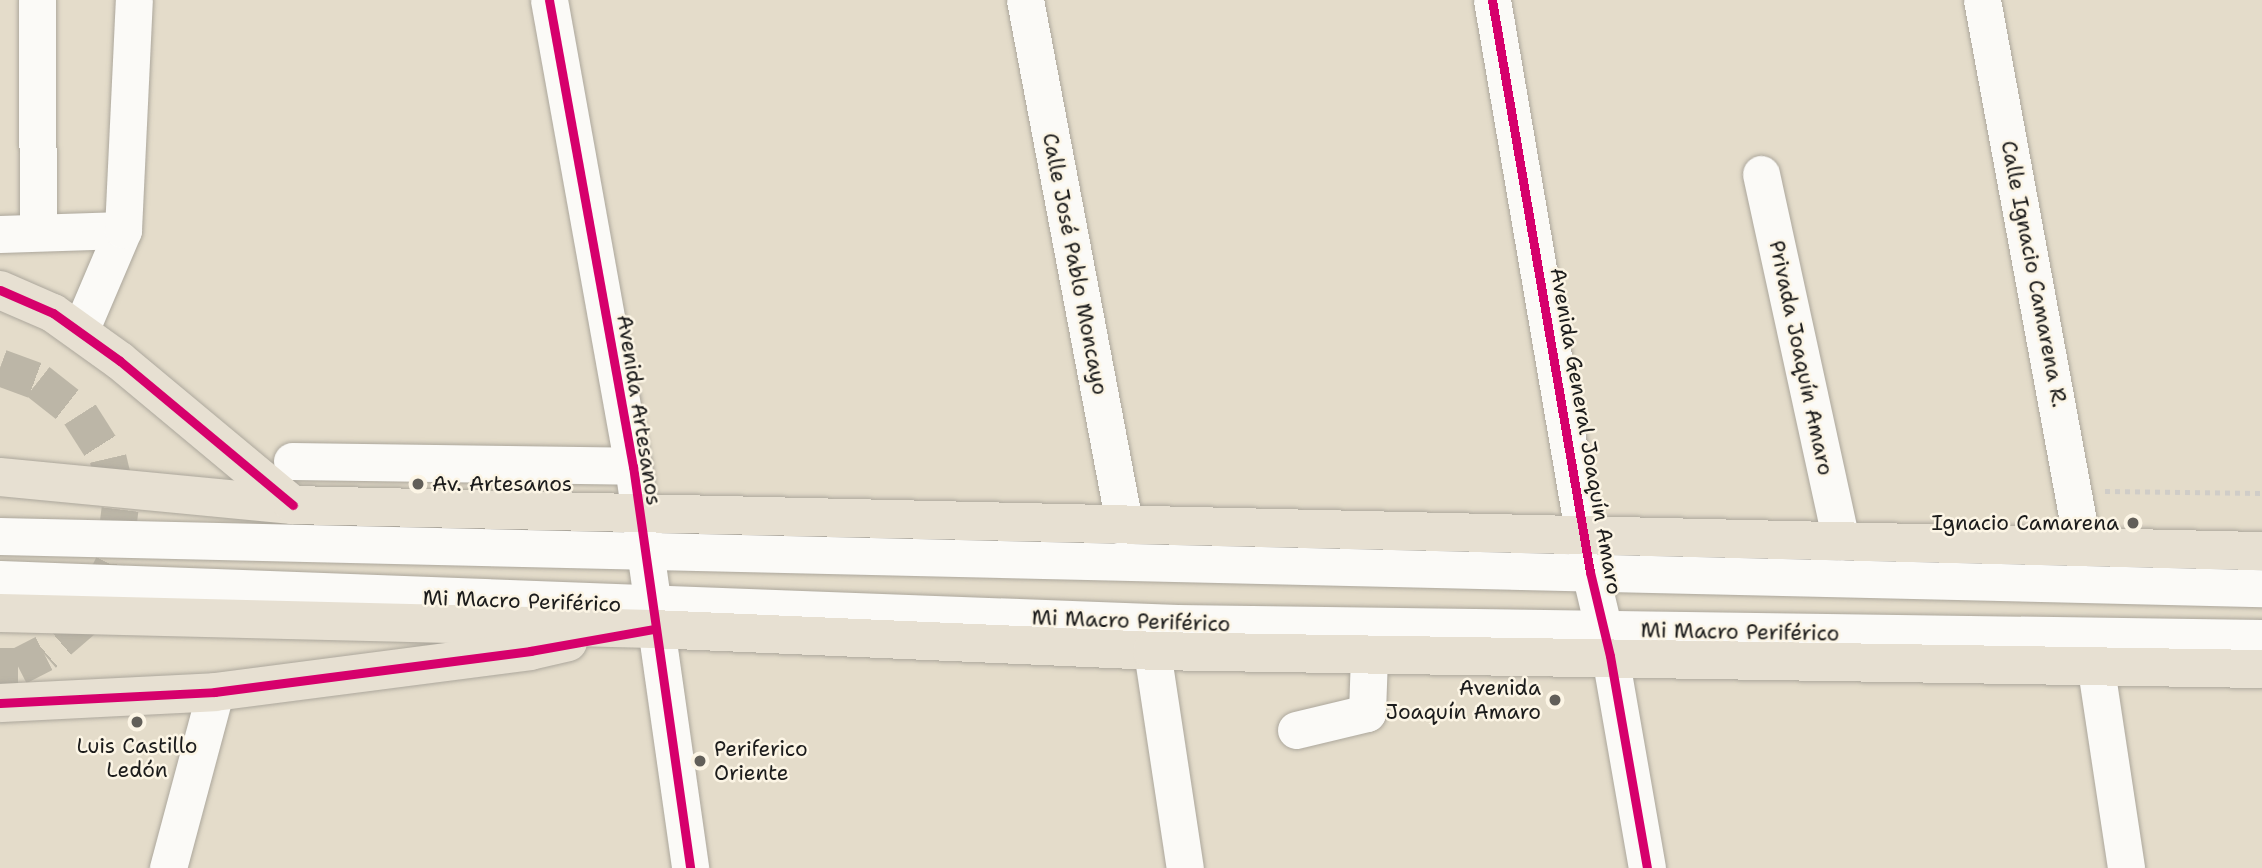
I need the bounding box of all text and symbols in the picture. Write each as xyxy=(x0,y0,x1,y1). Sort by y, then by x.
street label: Calle José Pablo Moncayo xyxy=(1037,131,1113,397)
street label: Calle Ignacio Camarena R. xyxy=(1996,139,2072,409)
street label: Privada Joaquín Amaro xyxy=(1764,238,1838,478)
street label: Avenida General Joaquín Amaro xyxy=(1545,265,1627,597)
street label: Avenida Artesanos xyxy=(611,313,667,507)
place label: Av. Artesanos xyxy=(432,471,572,497)
marker: Av. Artesanos xyxy=(410,476,426,492)
place label: Ignacio Camarena xyxy=(1932,510,2119,536)
marker: Ignacio Camarena xyxy=(2125,515,2141,531)
street label: Mi Macro Periférico xyxy=(422,585,622,617)
street label: Mi Macro Periférico xyxy=(1031,605,1231,637)
street label: Mi Macro Periférico xyxy=(1640,618,1840,646)
place label: Avenida Joaquín Amaro xyxy=(1386,675,1541,725)
marker: Avenida Joaquín Amaro xyxy=(1547,692,1563,708)
marker: Luis Castillo Ledón xyxy=(129,714,145,730)
place label: Luis Castillo Ledón xyxy=(77,733,197,783)
place label: Periferico Oriente xyxy=(714,736,808,786)
marker: Periferico Oriente xyxy=(692,753,708,769)

